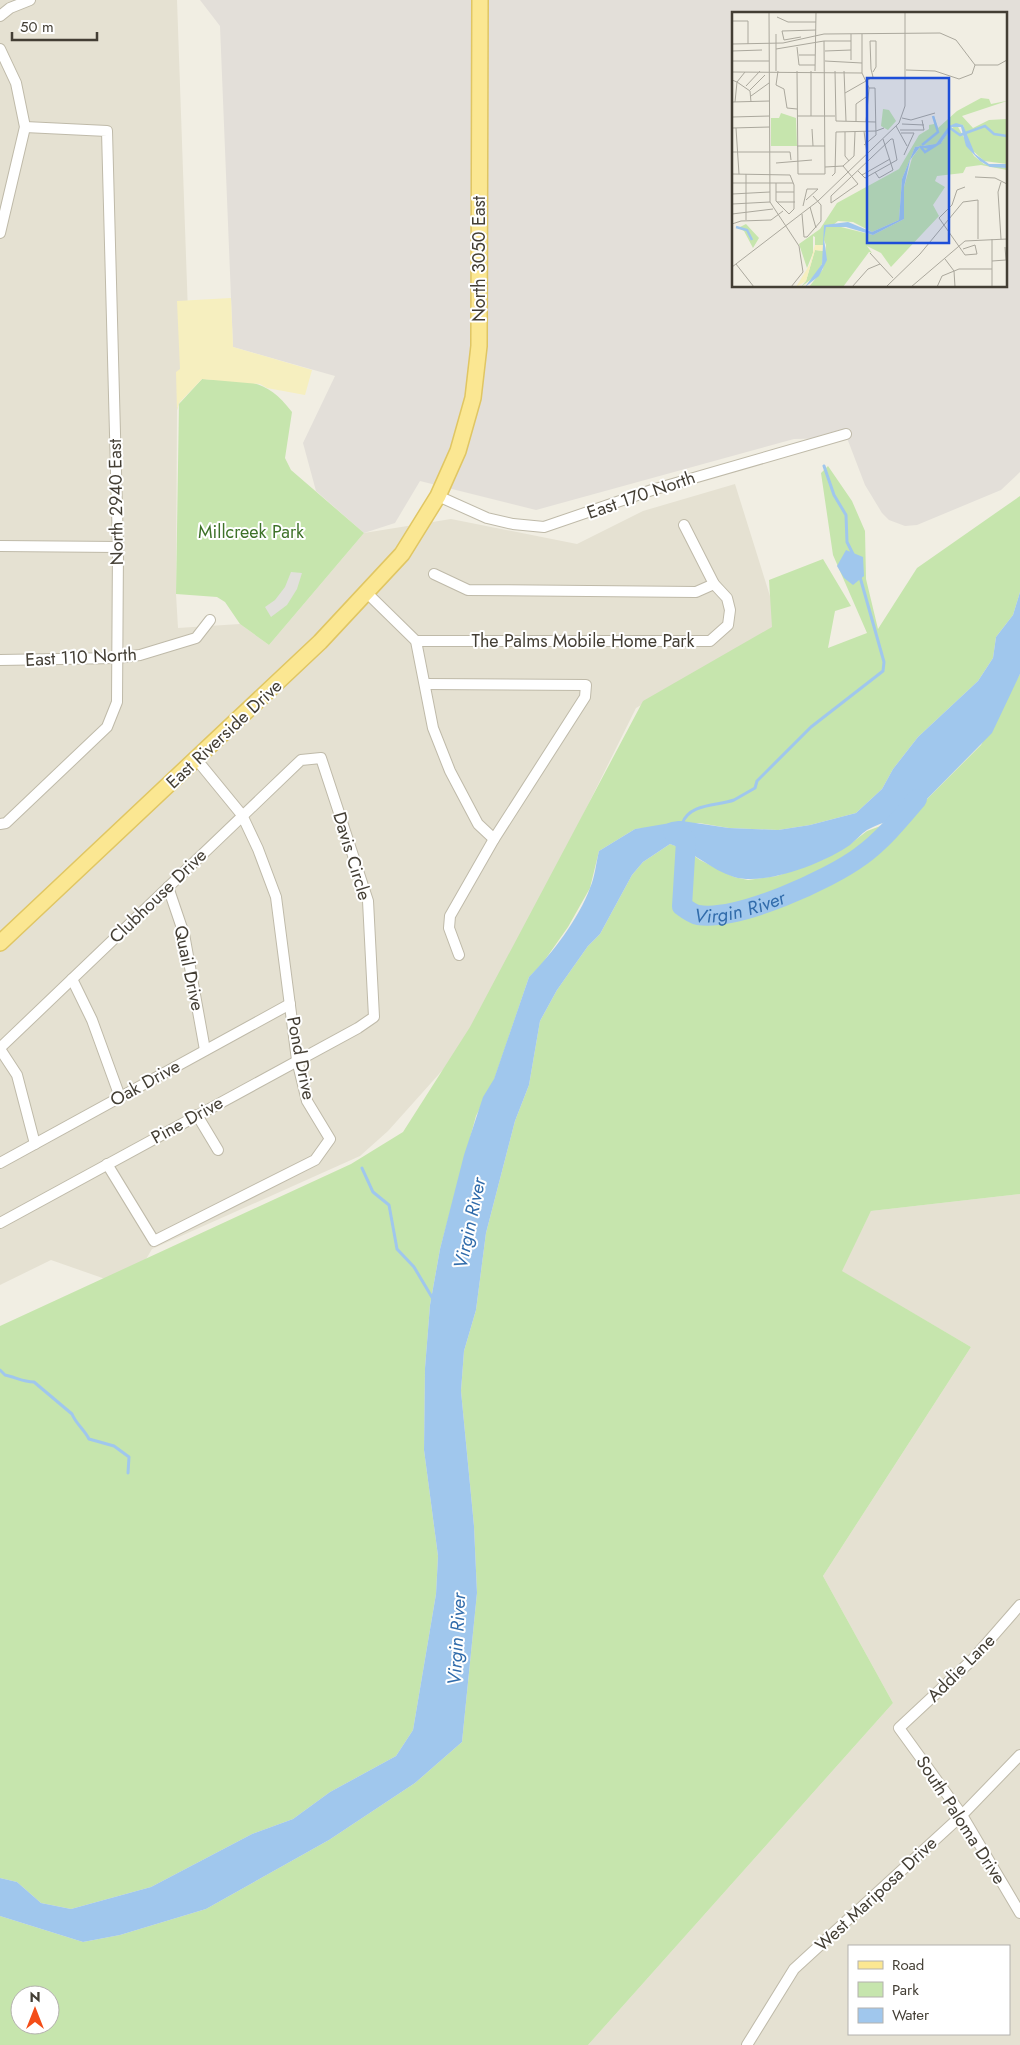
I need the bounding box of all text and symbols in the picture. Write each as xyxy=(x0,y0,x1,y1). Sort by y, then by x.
scale bar xyxy=(12,10,98,42)
inset map xyxy=(732,12,1008,288)
text: 50 m xyxy=(20,16,54,38)
street label: North 3050 East xyxy=(466,195,492,322)
street label: North 2940 East xyxy=(102,438,130,565)
street label: East 170 North xyxy=(583,464,699,526)
park label: Millcreek Park xyxy=(198,519,304,545)
street label: The Palms Mobile Home Park xyxy=(472,628,695,654)
street label: East 110 North xyxy=(25,641,137,673)
street label: East Riverside Drive xyxy=(160,673,288,795)
street label: Davis Circle xyxy=(326,809,378,903)
street label: Clubhouse Drive xyxy=(103,843,213,949)
water label: Virgin River xyxy=(693,883,791,930)
street label: Quail Drive xyxy=(167,923,211,1013)
street label: Pond Drive xyxy=(280,1014,322,1102)
street label: Oak Drive xyxy=(105,1053,185,1113)
street label: Pine Drive xyxy=(146,1090,228,1150)
water label: Virgin River xyxy=(447,1173,493,1271)
water label: Virgin River xyxy=(441,1590,472,1686)
street label: Addie Lane xyxy=(921,1628,1001,1708)
street label: South Paloma Drive xyxy=(910,1751,1012,1889)
street label: West Mariposa Drive xyxy=(809,1831,943,1957)
legend xyxy=(848,1945,1010,2035)
text: Road xyxy=(892,1954,924,1976)
text: Park xyxy=(892,1979,919,2001)
north arrow xyxy=(10,1985,60,2035)
text: N xyxy=(29,1987,41,2007)
text: Water xyxy=(892,2004,930,2026)

